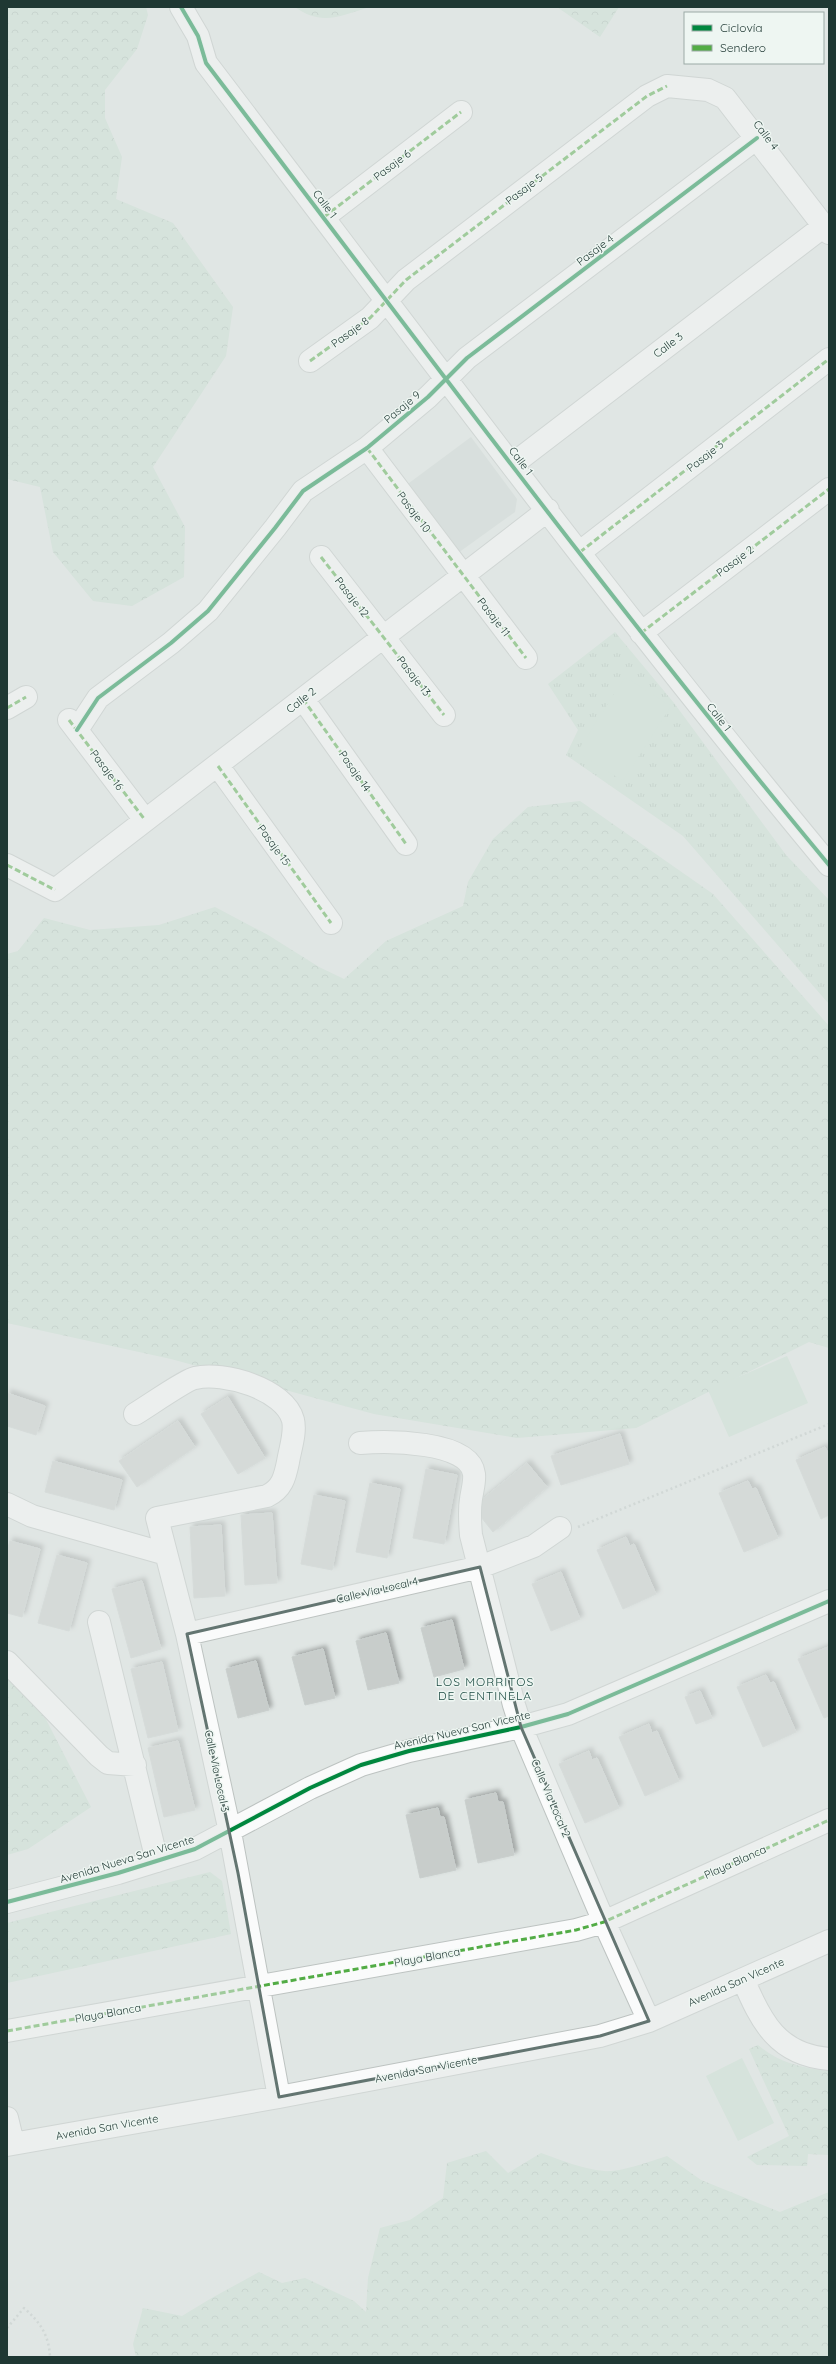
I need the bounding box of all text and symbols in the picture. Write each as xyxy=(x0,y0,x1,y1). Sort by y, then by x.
legend xyxy=(684,12,824,64)
text: Ciclovía xyxy=(720,20,763,35)
text: Sendero xyxy=(720,40,766,55)
street label: Calle 4 xyxy=(750,117,782,153)
street label: Pasaje 6 xyxy=(371,146,414,184)
street label: Pasaje 5 xyxy=(503,170,545,208)
street label: Calle 1 xyxy=(310,187,340,221)
street label: Pasaje 4 xyxy=(574,231,617,269)
street label: Pasaje 8 xyxy=(328,314,372,350)
street label: Calle 3 xyxy=(650,329,686,361)
street label: Pasaje 9 xyxy=(381,388,423,426)
street label: Pasaje 3 xyxy=(684,437,726,475)
street label: Calle 1 xyxy=(506,444,536,478)
street label: Pasaje 10 xyxy=(394,489,434,535)
street label: Pasaje 2 xyxy=(713,542,757,580)
street label: Pasaje 12 xyxy=(332,574,372,620)
street label: Pasaje 11 xyxy=(475,595,513,639)
street label: Pasaje 13 xyxy=(394,653,434,699)
street label: Calle 2 xyxy=(283,684,319,716)
street label: Calle 1 xyxy=(704,700,734,734)
street label: Pasaje 16 xyxy=(87,747,127,793)
street label: Pasaje 14 xyxy=(336,748,374,794)
street label: Pasaje 15 xyxy=(254,822,294,868)
street label: Calle Via Local 4 xyxy=(335,1574,419,1606)
district label: LOS MORRITOS DE CENTINELA xyxy=(436,1674,534,1703)
street label: Avenida Nueva San Vicente xyxy=(392,1707,532,1753)
street label: Calle Via Local 3 xyxy=(201,1729,233,1814)
street label: Calle Via Local 2 xyxy=(528,1757,574,1839)
street label: Avenida Nueva San Vicente xyxy=(58,1832,196,1886)
street label: Playa Blanca xyxy=(702,1842,768,1882)
street label: Playa Blanca xyxy=(393,1944,461,1970)
street label: Avenida San Vicente xyxy=(686,1954,786,2010)
street label: Playa Blanca xyxy=(74,2000,142,2026)
street label: Avenida San Vicente xyxy=(374,2052,478,2086)
street label: Avenida San Vicente xyxy=(55,2111,159,2143)

